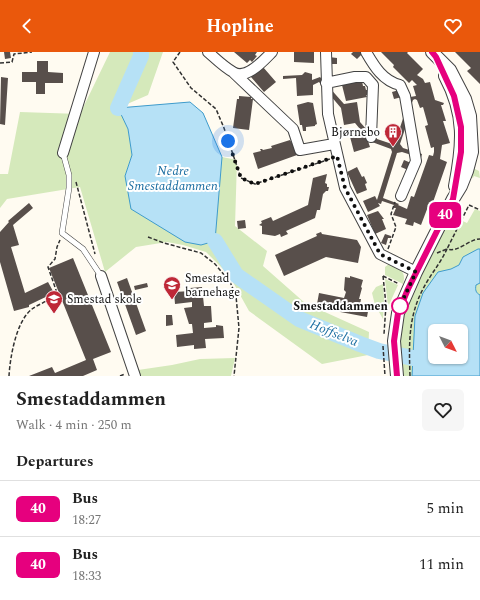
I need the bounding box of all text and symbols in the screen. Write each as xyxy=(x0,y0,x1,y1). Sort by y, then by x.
text: Hopline xyxy=(206,13,274,40)
icon: back xyxy=(16,15,38,37)
icon: heart xyxy=(442,15,464,37)
building icon: Bjørnebo xyxy=(383,122,403,147)
place label: Bjørnebo xyxy=(331,123,380,142)
your location xyxy=(218,131,238,151)
water label: Nedre Smestaddammen xyxy=(128,161,218,196)
line badge: 40 xyxy=(427,202,463,228)
text: 40 xyxy=(437,204,453,225)
place label: Smestad barnehage xyxy=(185,269,240,302)
school or university icon: Smestad barnehage xyxy=(162,275,182,300)
school or university icon: Smestad skole xyxy=(44,289,64,314)
place label: Smestad skole xyxy=(67,290,142,309)
place label: Smestaddammen xyxy=(293,297,389,316)
marker: Smestaddammen xyxy=(391,297,409,315)
water label: Hoffselva xyxy=(307,314,362,352)
north arrow xyxy=(428,324,468,364)
map controls xyxy=(428,324,468,364)
text: Smestaddammen xyxy=(16,385,166,414)
button: heart xyxy=(422,389,464,431)
text: Walk · 4 min · 250 m xyxy=(16,415,132,435)
text: Departures xyxy=(16,450,94,473)
text: Bus xyxy=(72,487,98,510)
text: 5 min xyxy=(426,497,464,520)
text: 40 xyxy=(30,498,46,519)
text: 18:27 xyxy=(72,510,101,530)
text: Bus xyxy=(72,543,98,566)
text: 11 min xyxy=(419,553,464,576)
text: 40 xyxy=(30,554,46,575)
text: 18:33 xyxy=(72,566,101,586)

